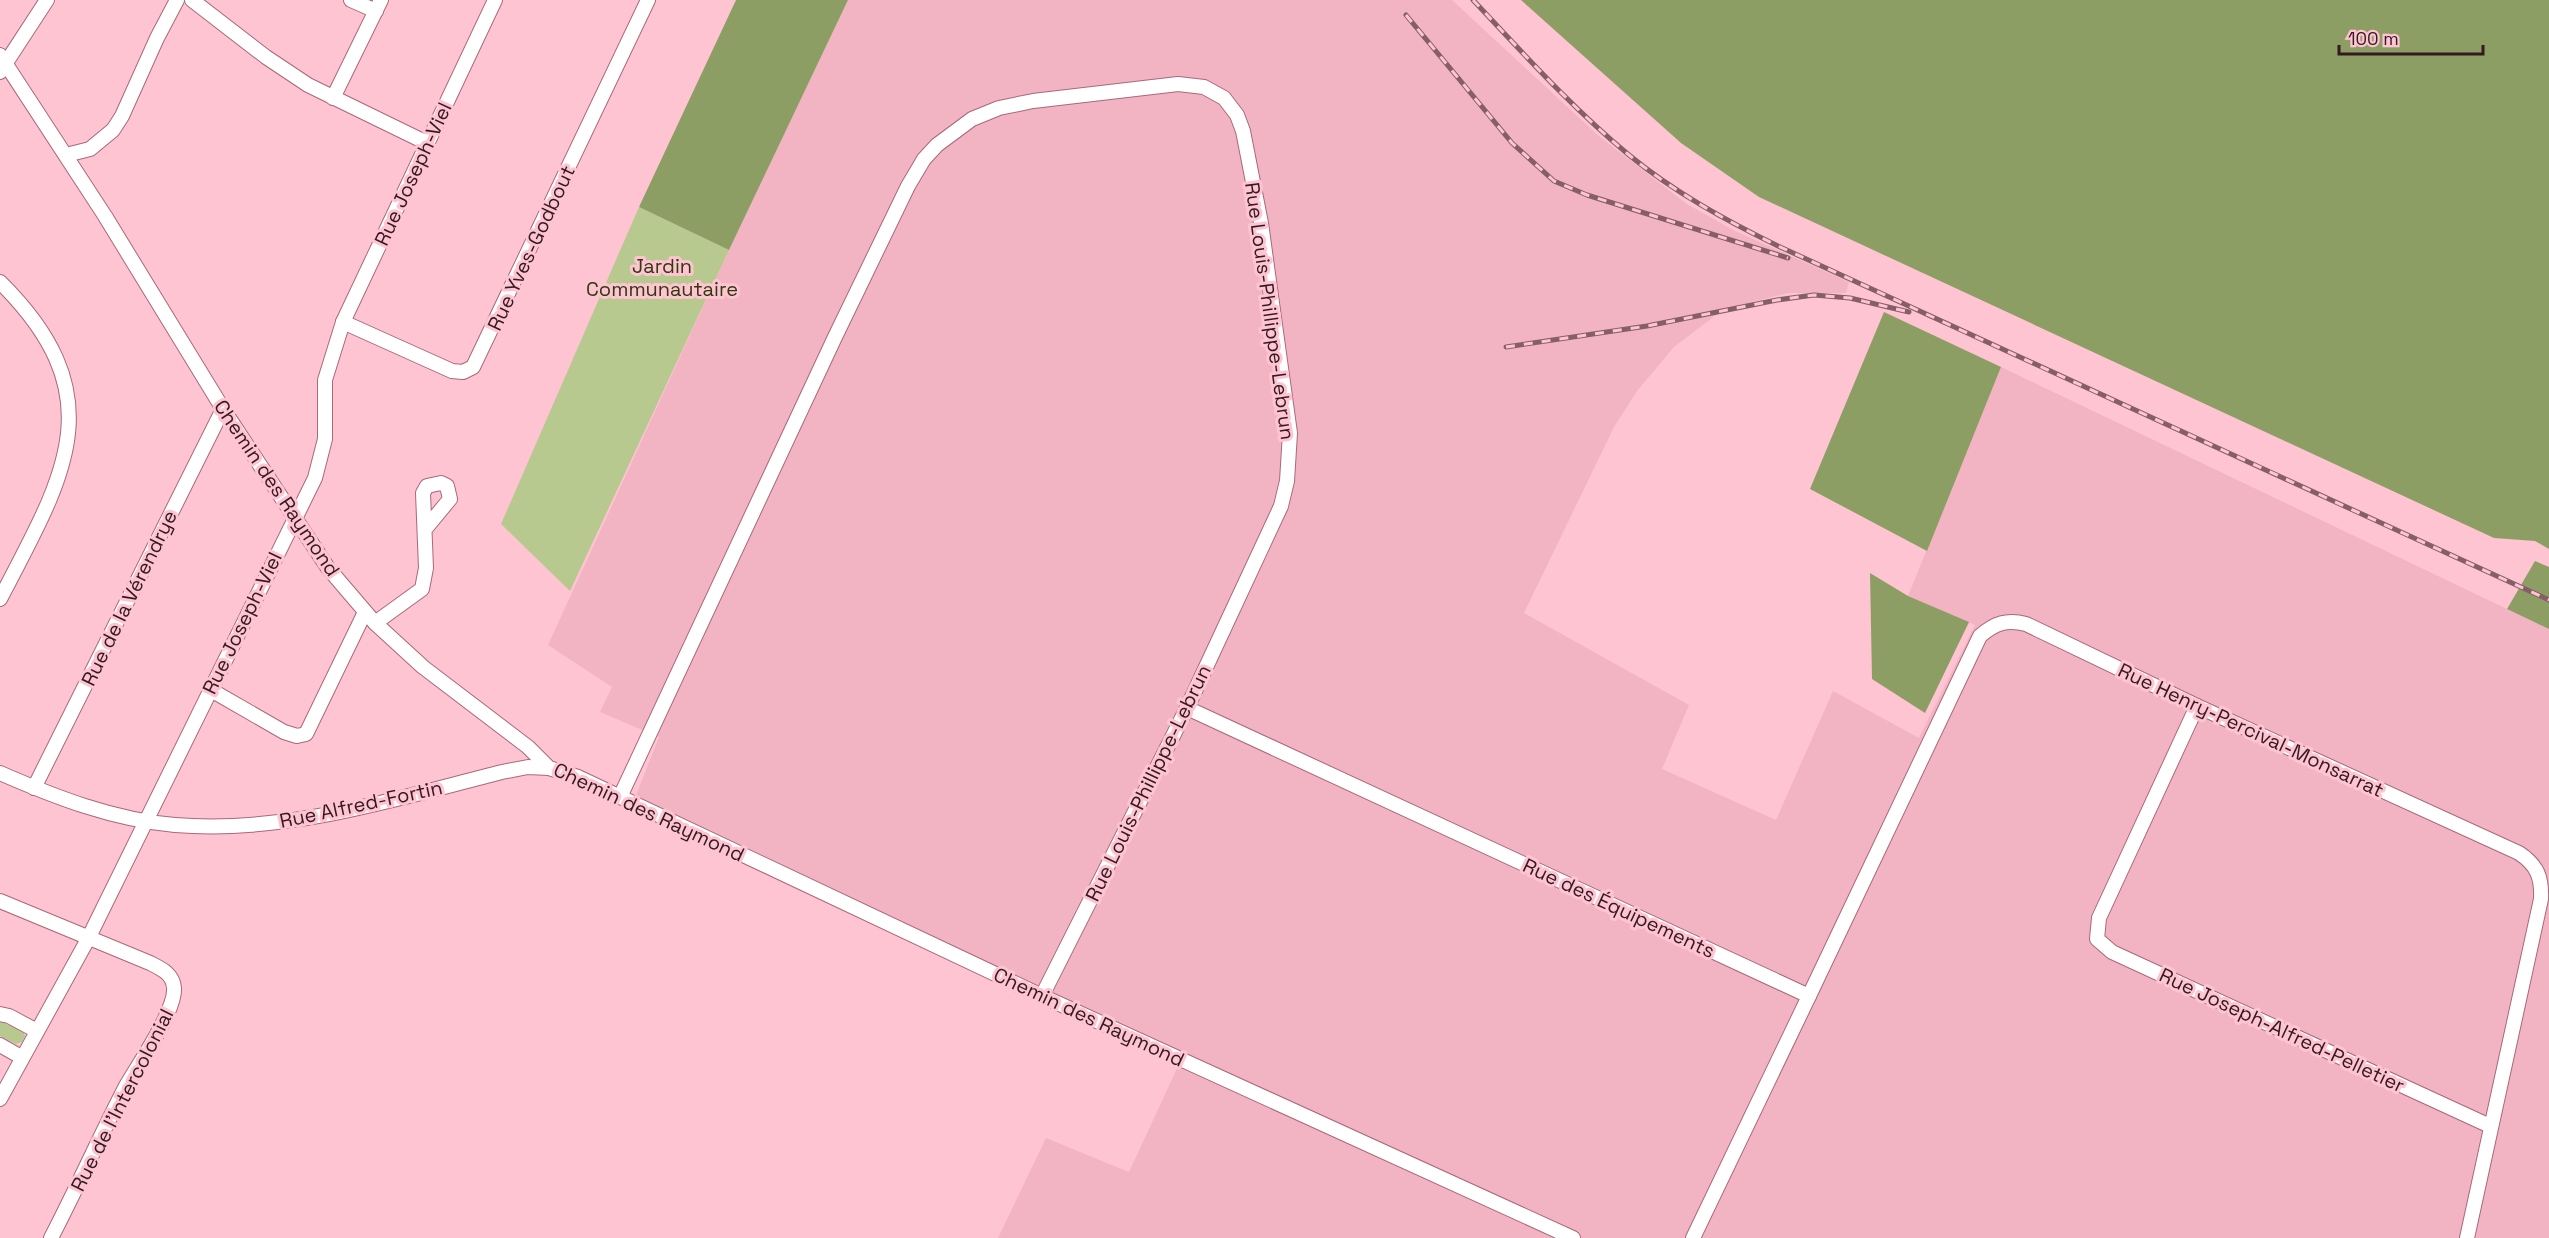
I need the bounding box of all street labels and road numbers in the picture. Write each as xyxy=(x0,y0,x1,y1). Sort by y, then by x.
street label: Rue Joseph-Viel xyxy=(368,98,458,250)
street label: Rue Yves-Godbout xyxy=(481,161,581,335)
street label: Rue Louis-Phillippe-Lebrun xyxy=(1239,180,1301,442)
street label: Chemin des Raymond xyxy=(208,395,346,581)
street label: Rue de la Vérendrye xyxy=(75,506,183,690)
street label: Rue Joseph-Viel xyxy=(196,548,288,698)
street label: Rue Henry-Percival-Monsarrat xyxy=(2114,657,2388,803)
street label: Rue Louis-Phillippe-Lebrun xyxy=(1079,660,1217,906)
street label: Chemin des Raymond xyxy=(549,756,749,868)
street label: Rue Alfred-Fortin xyxy=(277,774,445,834)
street label: Rue des Équipements xyxy=(1519,852,1719,964)
street label: Chemin des Raymond xyxy=(989,961,1189,1073)
street label: Rue Joseph-Alfred-Pelletier xyxy=(2155,962,2409,1098)
street label: Rue de l'Intercolonial xyxy=(65,1004,179,1196)

